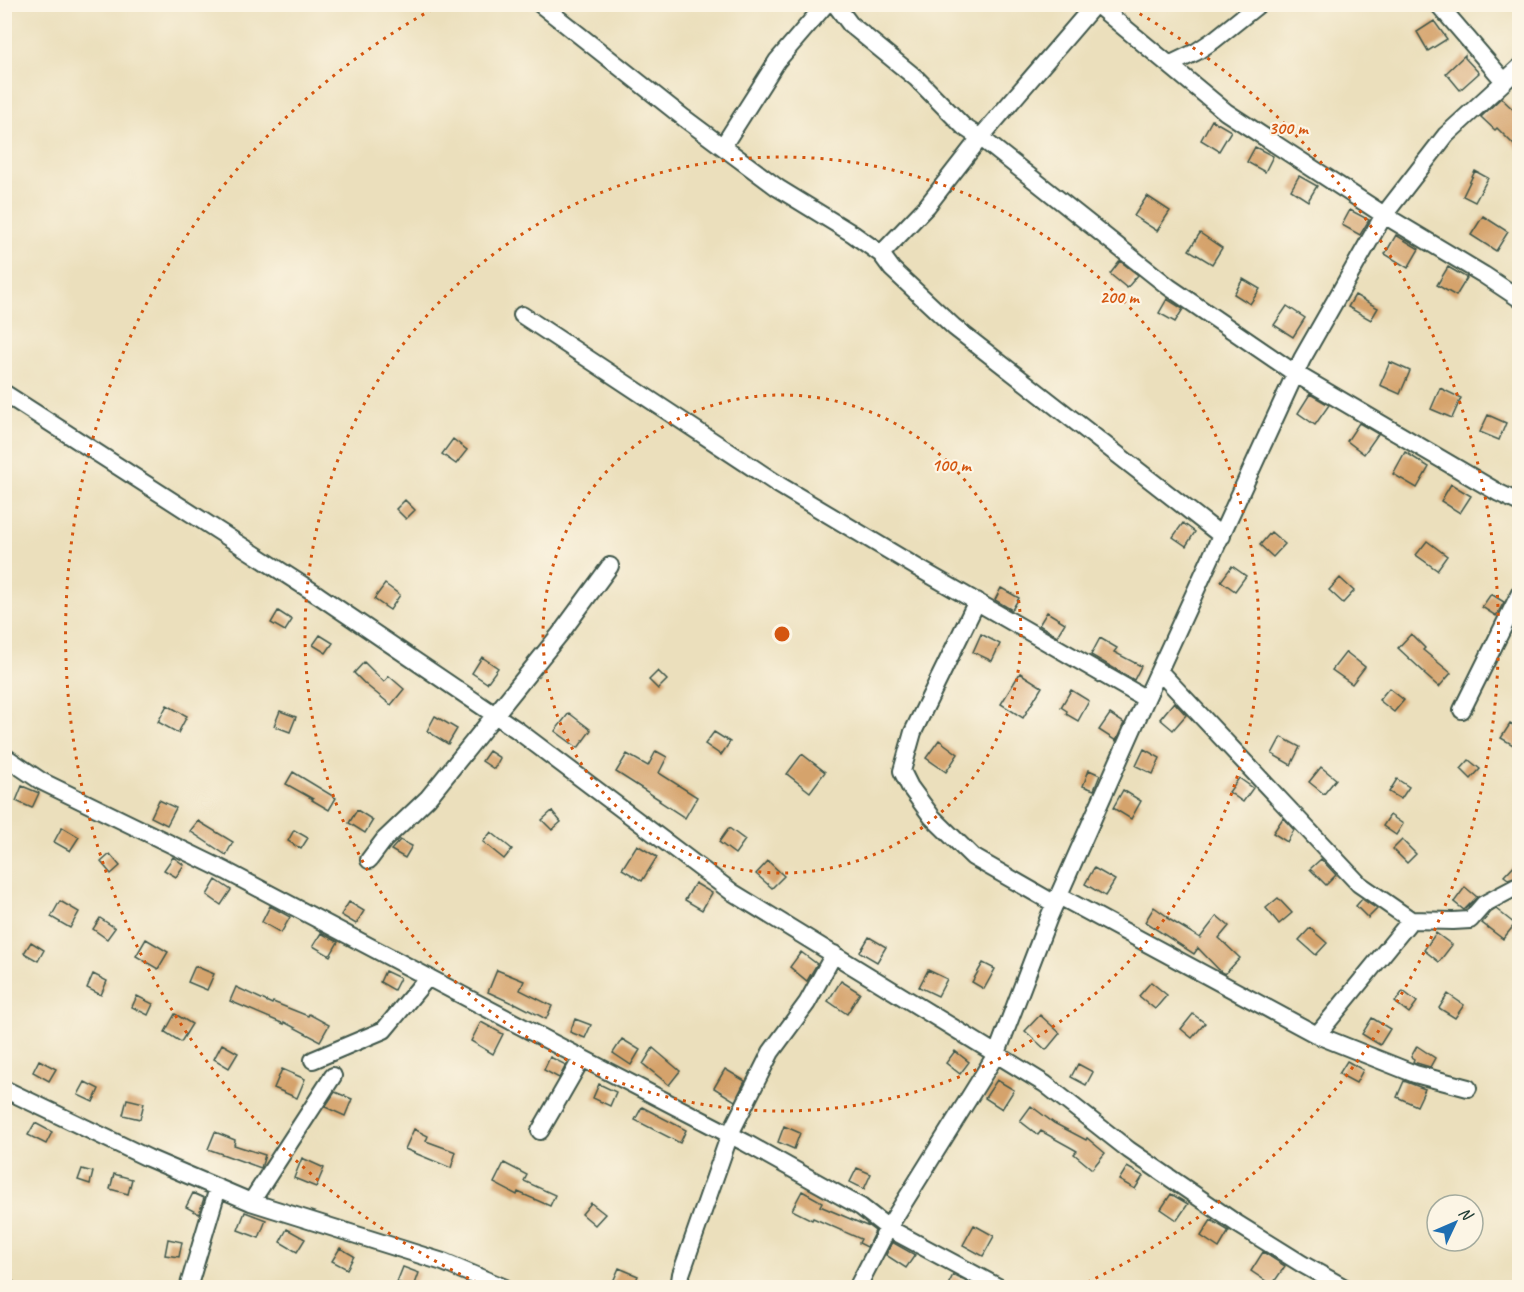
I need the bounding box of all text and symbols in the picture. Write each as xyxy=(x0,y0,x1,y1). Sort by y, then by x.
text: 300 m xyxy=(1269,117,1309,139)
text: 200 m xyxy=(1100,286,1140,308)
text: 100 m xyxy=(932,454,972,476)
centre of rings xyxy=(772,624,792,644)
north arrow xyxy=(1425,1193,1485,1253)
text: N xyxy=(1454,1203,1478,1226)

